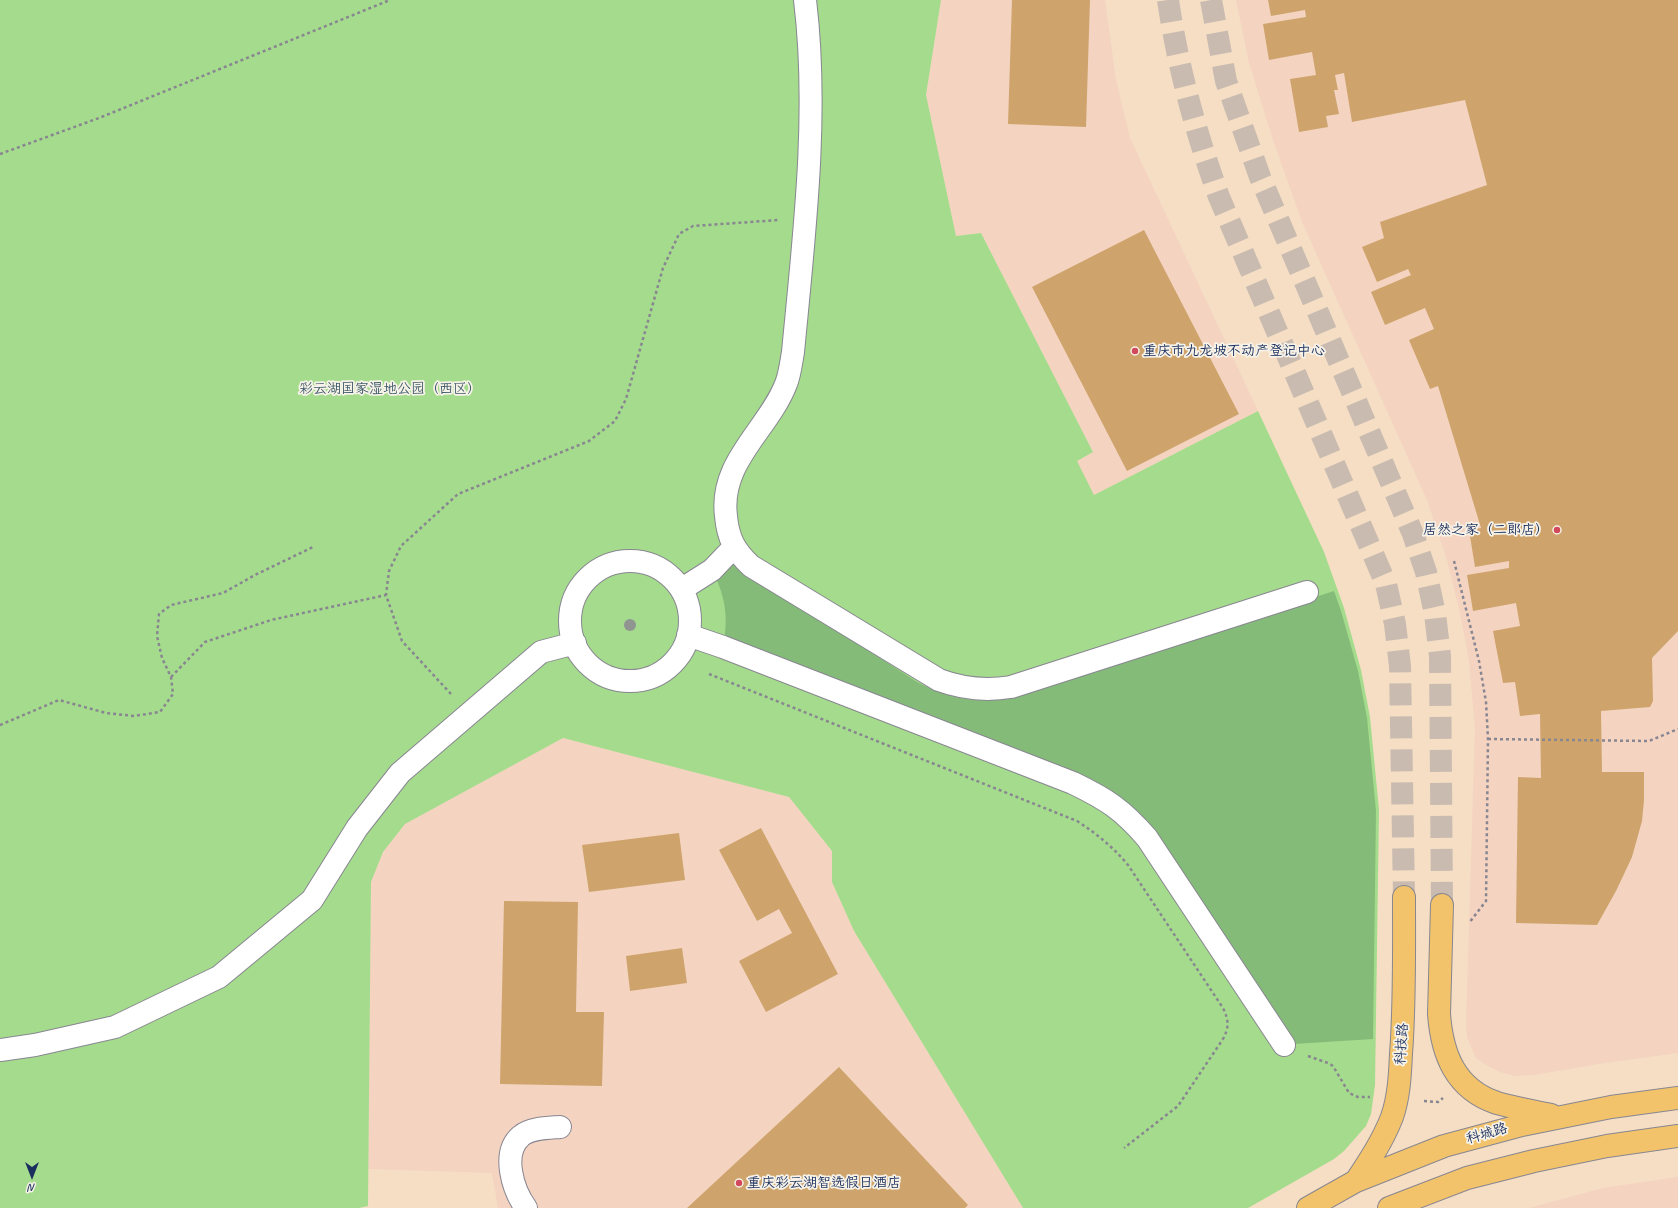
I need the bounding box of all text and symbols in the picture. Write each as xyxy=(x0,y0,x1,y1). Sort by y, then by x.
place label: 重庆市九龙坡不动产登记中心 xyxy=(1143,343,1325,359)
marker: 重庆市九龙坡不动产登记中心 xyxy=(1130,346,1140,356)
park label: 彩云湖国家湿地公园（西区） xyxy=(299,381,481,397)
place label: 居然之家（二郎店） xyxy=(1423,522,1549,538)
marker: 居然之家（二郎店） xyxy=(1552,525,1562,535)
street label: 科技路 xyxy=(1392,1022,1412,1066)
street label: 科城路 xyxy=(1464,1120,1510,1148)
north arrow xyxy=(12,1156,52,1196)
place label: 重庆彩云湖智选假日酒店 xyxy=(747,1175,901,1191)
marker: 重庆彩云湖智选假日酒店 xyxy=(734,1178,744,1188)
text: N xyxy=(29,1181,35,1195)

